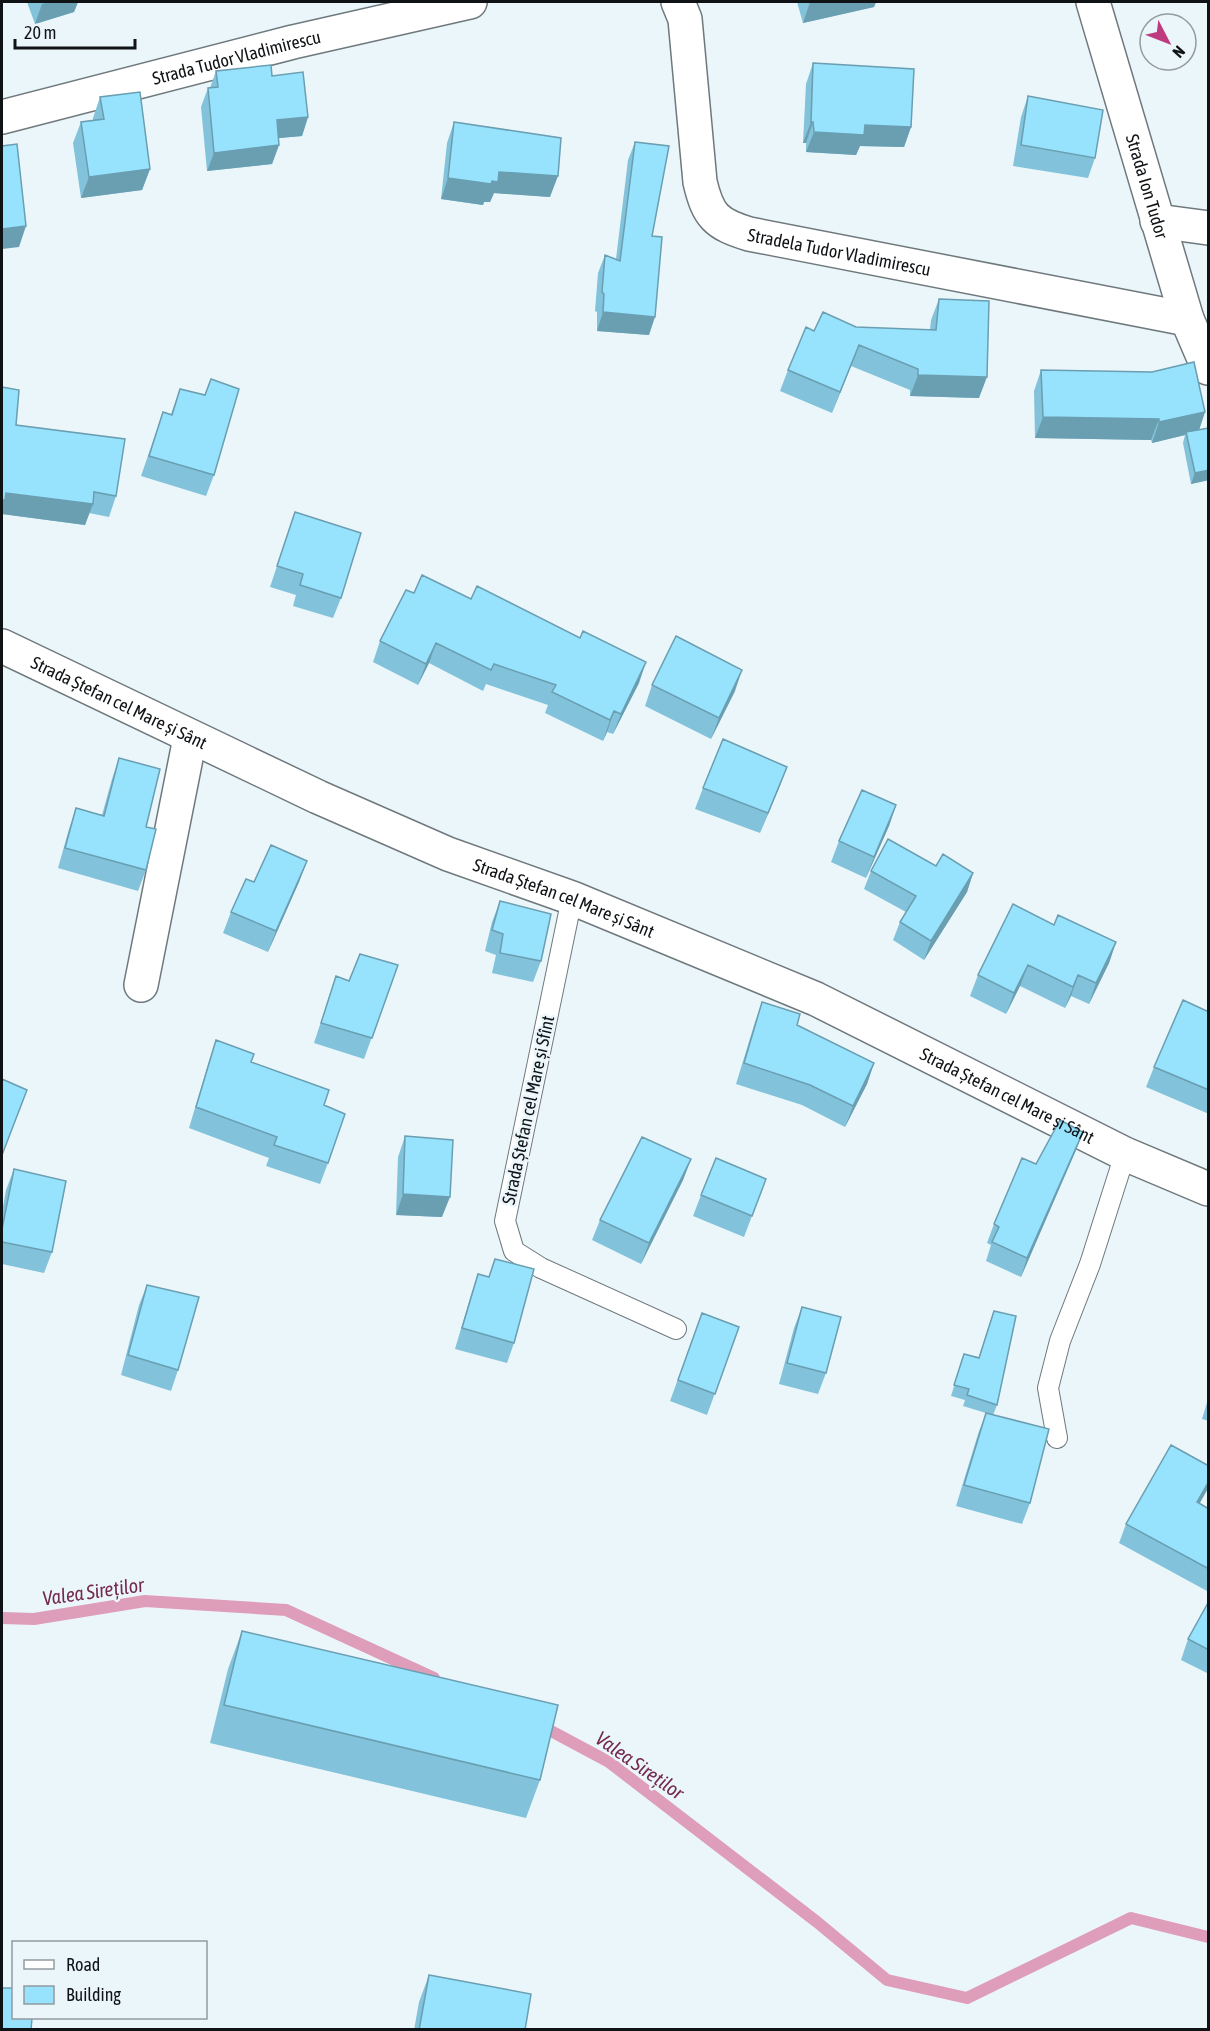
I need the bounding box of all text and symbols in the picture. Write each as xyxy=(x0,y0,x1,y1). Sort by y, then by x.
scale bar xyxy=(15,12,135,50)
north arrow xyxy=(1138,12,1198,72)
text: 20 m xyxy=(24,22,56,43)
street label: Strada Tudor Vladimirescu xyxy=(150,26,323,88)
text: N xyxy=(1169,43,1189,62)
street label: Strada Ion Tudor xyxy=(1122,131,1173,241)
street label: Stradela Tudor Vladimirescu xyxy=(746,224,933,280)
street label: Strada Ștefan cel Mare și Sânt xyxy=(28,651,210,753)
street label: Strada Ștefan cel Mare și Sânt xyxy=(471,853,658,941)
street label: Strada Ștefan cel Mare și Sfînt xyxy=(498,1014,558,1206)
street label: Strada Ștefan cel Mare și Sânt xyxy=(917,1043,1098,1147)
water label: Valea Sireților xyxy=(41,1572,146,1610)
water label: Valea Sireților xyxy=(592,1726,689,1804)
legend xyxy=(12,1941,207,2019)
text: Road xyxy=(66,1954,100,1975)
text: Building xyxy=(66,1984,121,2005)

